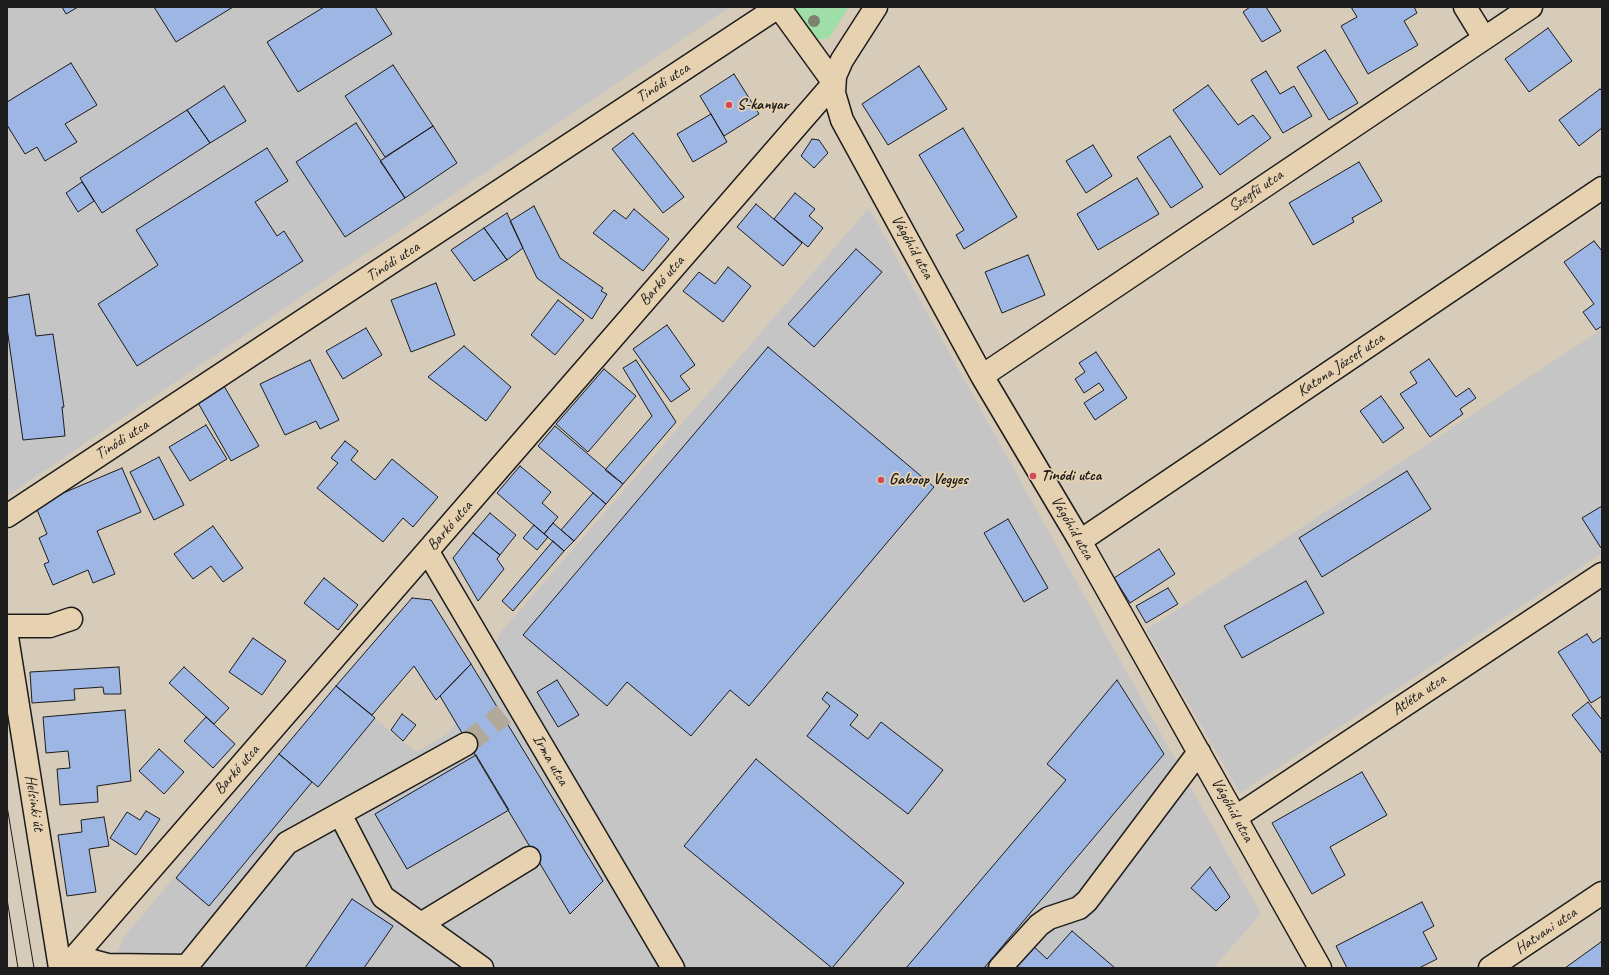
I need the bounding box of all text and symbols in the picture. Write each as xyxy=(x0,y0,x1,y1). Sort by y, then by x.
street label: Tinódi utca xyxy=(633,59,693,107)
place label: S-kanyar xyxy=(737,95,788,115)
marker: S-kanyar xyxy=(724,100,734,110)
street label: Szegfű utca xyxy=(1225,166,1287,216)
street label: Vágóhíd utca xyxy=(887,212,937,282)
street label: Tinódi utca xyxy=(363,238,423,286)
street label: Barkó utca xyxy=(635,252,689,310)
street label: Katona József utca xyxy=(1294,329,1388,401)
street label: Tinódi utca xyxy=(92,416,152,464)
place label: Tinódi utca xyxy=(1041,466,1101,486)
place label: Gaboop Vegyes xyxy=(889,470,968,490)
marker: Tinódi utca xyxy=(1028,471,1038,481)
marker: Gaboop Vegyes xyxy=(876,475,886,485)
street label: Vágóhíd utca xyxy=(1046,493,1098,563)
street label: Barkó utca xyxy=(423,497,477,555)
street label: Atléta utca xyxy=(1388,670,1450,720)
street label: Irma utca xyxy=(528,731,572,789)
street label: Barkó utca xyxy=(210,741,264,799)
street label: Helsinki út xyxy=(20,774,48,832)
street label: Vágóhíd utca xyxy=(1207,775,1257,845)
street label: Hatvani utca xyxy=(1511,903,1581,959)

